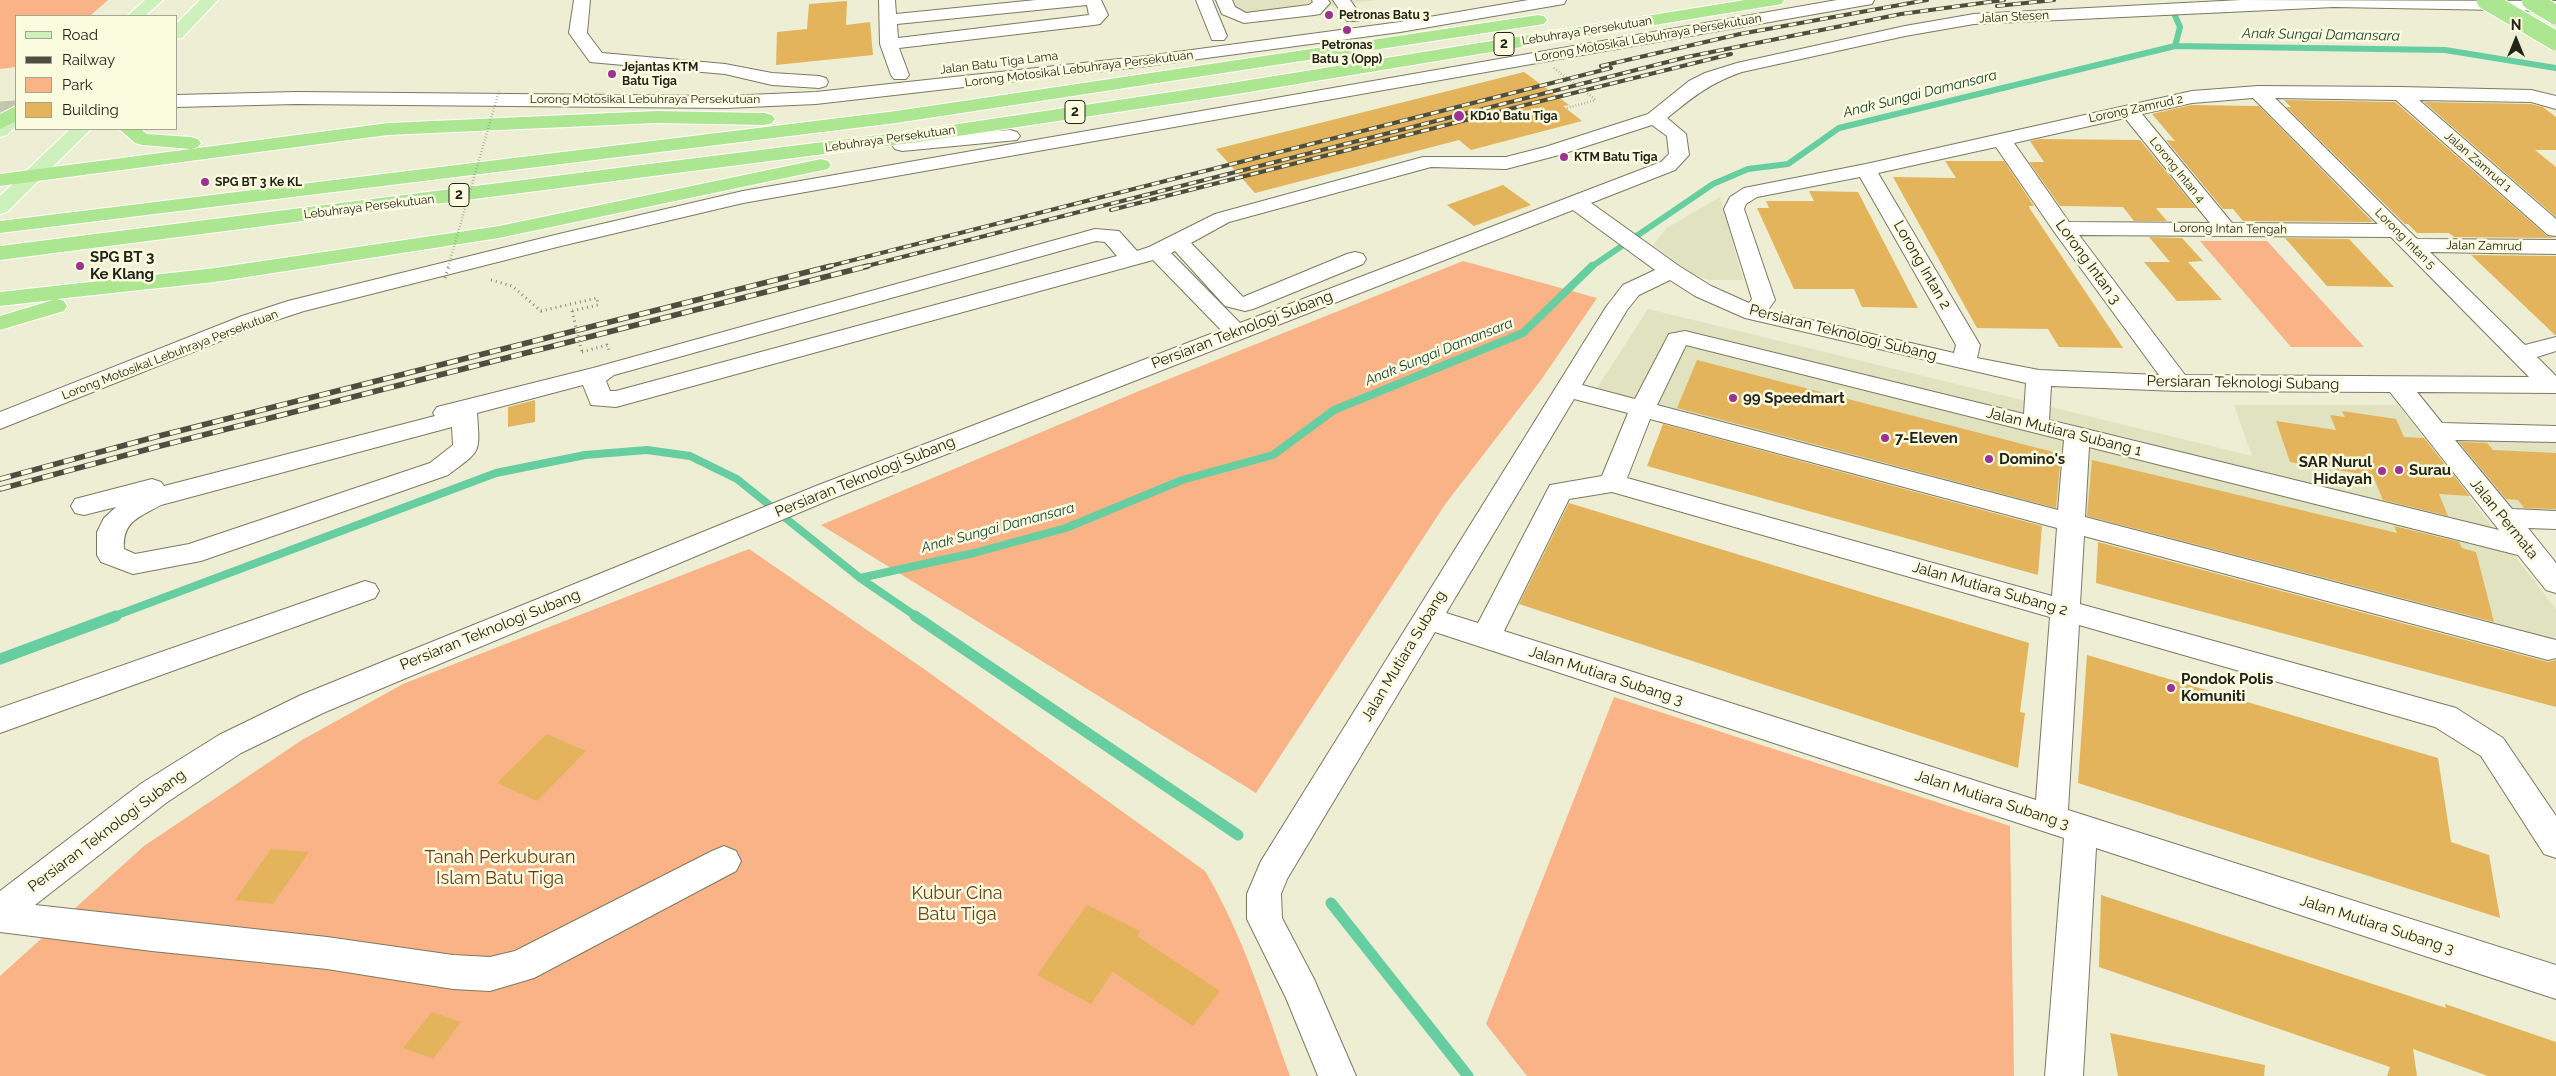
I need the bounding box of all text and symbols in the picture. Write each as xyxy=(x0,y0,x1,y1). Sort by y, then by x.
place label: Petronas Batu 3 xyxy=(1339,8,1429,22)
street label: Jalan Stesen xyxy=(1979,8,2049,26)
marker: Petronas Batu 3 xyxy=(1323,9,1335,21)
street label: Lorong Motosikal Lebuhraya Persekutuan xyxy=(1533,11,1763,65)
street label: Lebuhraya Persekutuan xyxy=(1521,14,1653,48)
legend xyxy=(15,15,178,130)
north arrow xyxy=(2491,15,2541,65)
text: N xyxy=(2511,17,2521,33)
marker: Petronas Batu 3 (Opp) xyxy=(1341,24,1353,36)
water label: Anak Sungai Damansara xyxy=(2242,25,2400,45)
text: Road xyxy=(62,26,98,44)
road number: 2 xyxy=(1494,33,1514,56)
place label: Petronas Batu 3 (Opp) xyxy=(1312,38,1382,66)
street label: Lorong Motosikal Lebuhraya Persekutuan xyxy=(964,48,1194,90)
street label: Jalan Batu Tiga Lama xyxy=(939,49,1059,77)
text: Railway xyxy=(62,51,115,69)
place label: Jejantas KTM Batu Tiga xyxy=(622,60,698,88)
water label: Anak Sungai Damansara xyxy=(1841,67,1999,121)
marker: Jejantas KTM Batu Tiga xyxy=(606,68,618,80)
text: Park xyxy=(62,76,93,94)
street label: Lorong Motosikal Lebuhraya Persekutuan xyxy=(530,92,760,106)
street label: Lorong Zamrud 2 xyxy=(2088,92,2184,126)
road number: 2 xyxy=(1065,100,1085,124)
text: Building xyxy=(62,101,119,119)
marker: KD10 Batu Tiga xyxy=(1452,109,1466,123)
place label: KD10 Batu Tiga xyxy=(1470,109,1558,123)
street label: Lebuhraya Persekutuan xyxy=(824,123,956,155)
street label: Jalan Zamrud 1 xyxy=(2442,129,2514,195)
street label: Lorong Intan 4 xyxy=(2146,134,2208,206)
place label: KTM Batu Tiga xyxy=(1574,150,1658,164)
marker: KTM Batu Tiga xyxy=(1558,151,1570,163)
place label: SPG BT 3 Ke KL xyxy=(215,175,302,189)
marker: SPG BT 3 Ke KL xyxy=(199,176,211,188)
road number: 2 xyxy=(449,184,469,206)
street label: Lebuhraya Persekutuan xyxy=(303,192,435,222)
street label: Lorong Intan 5 xyxy=(2372,206,2438,272)
street label: Lorong Intan 3 xyxy=(2051,216,2125,308)
street label: Lorong Intan 2 xyxy=(1889,218,1955,312)
street label: Lorong Intan Tengah xyxy=(2173,221,2287,237)
street label: Jalan Zamrud xyxy=(2446,238,2522,254)
place label: SPG BT 3 Ke Klang xyxy=(90,248,154,283)
marker: SPG BT 3 Ke Klang xyxy=(74,260,86,272)
street label: Persiaran Teknologi Subang xyxy=(1149,287,1335,373)
street label: Persiaran Teknologi Subang xyxy=(1747,301,1939,365)
street label: Lorong Motosikal Lebuhraya Persekutuan xyxy=(60,307,280,403)
water label: Anak Sungai Damansara xyxy=(1363,315,1515,389)
street label: Persiaran Teknologi Subang xyxy=(2147,372,2339,394)
place label: 99 Speedmart xyxy=(1743,389,1845,407)
marker: 99 Speedmart xyxy=(1727,392,1739,404)
street label: Jalan Mutiara Subang 1 xyxy=(1984,404,2144,460)
place label: 7-Eleven xyxy=(1895,429,1958,447)
marker: 7-Eleven xyxy=(1879,432,1891,444)
street label: Persiaran Teknologi Subang xyxy=(772,433,958,521)
place label: Domino's xyxy=(1999,450,2065,468)
marker: Domino's xyxy=(1983,453,1995,465)
place label: SAR Nurul Hidayah xyxy=(2299,453,2372,488)
place label: Surau xyxy=(2409,461,2451,479)
marker: Surau xyxy=(2393,464,2405,476)
marker: SAR Nurul Hidayah xyxy=(2376,465,2388,477)
street label: Jalan Permata xyxy=(2466,475,2542,563)
water label: Anak Sungai Damansara xyxy=(920,499,1076,557)
street label: Jalan Mutiara Subang 2 xyxy=(1910,558,2070,620)
street label: Persiaran Teknologi Subang xyxy=(397,586,583,674)
street label: Jalan Mutiara Subang xyxy=(1358,587,1450,725)
street label: Jalan Mutiara Subang 3 xyxy=(1527,643,1685,709)
place label: Pondok Polis Komuniti xyxy=(2181,670,2273,705)
marker: Pondok Polis Komuniti xyxy=(2165,682,2177,694)
street label: Persiaran Teknologi Subang xyxy=(25,766,189,896)
street label: Jalan Mutiara Subang 3 xyxy=(1913,767,2071,833)
park label: Tanah Perkuburan Islam Batu Tiga xyxy=(425,847,575,890)
park label: Kubur Cina Batu Tiga xyxy=(911,883,1003,926)
street label: Jalan Mutiara Subang 3 xyxy=(2298,892,2456,958)

